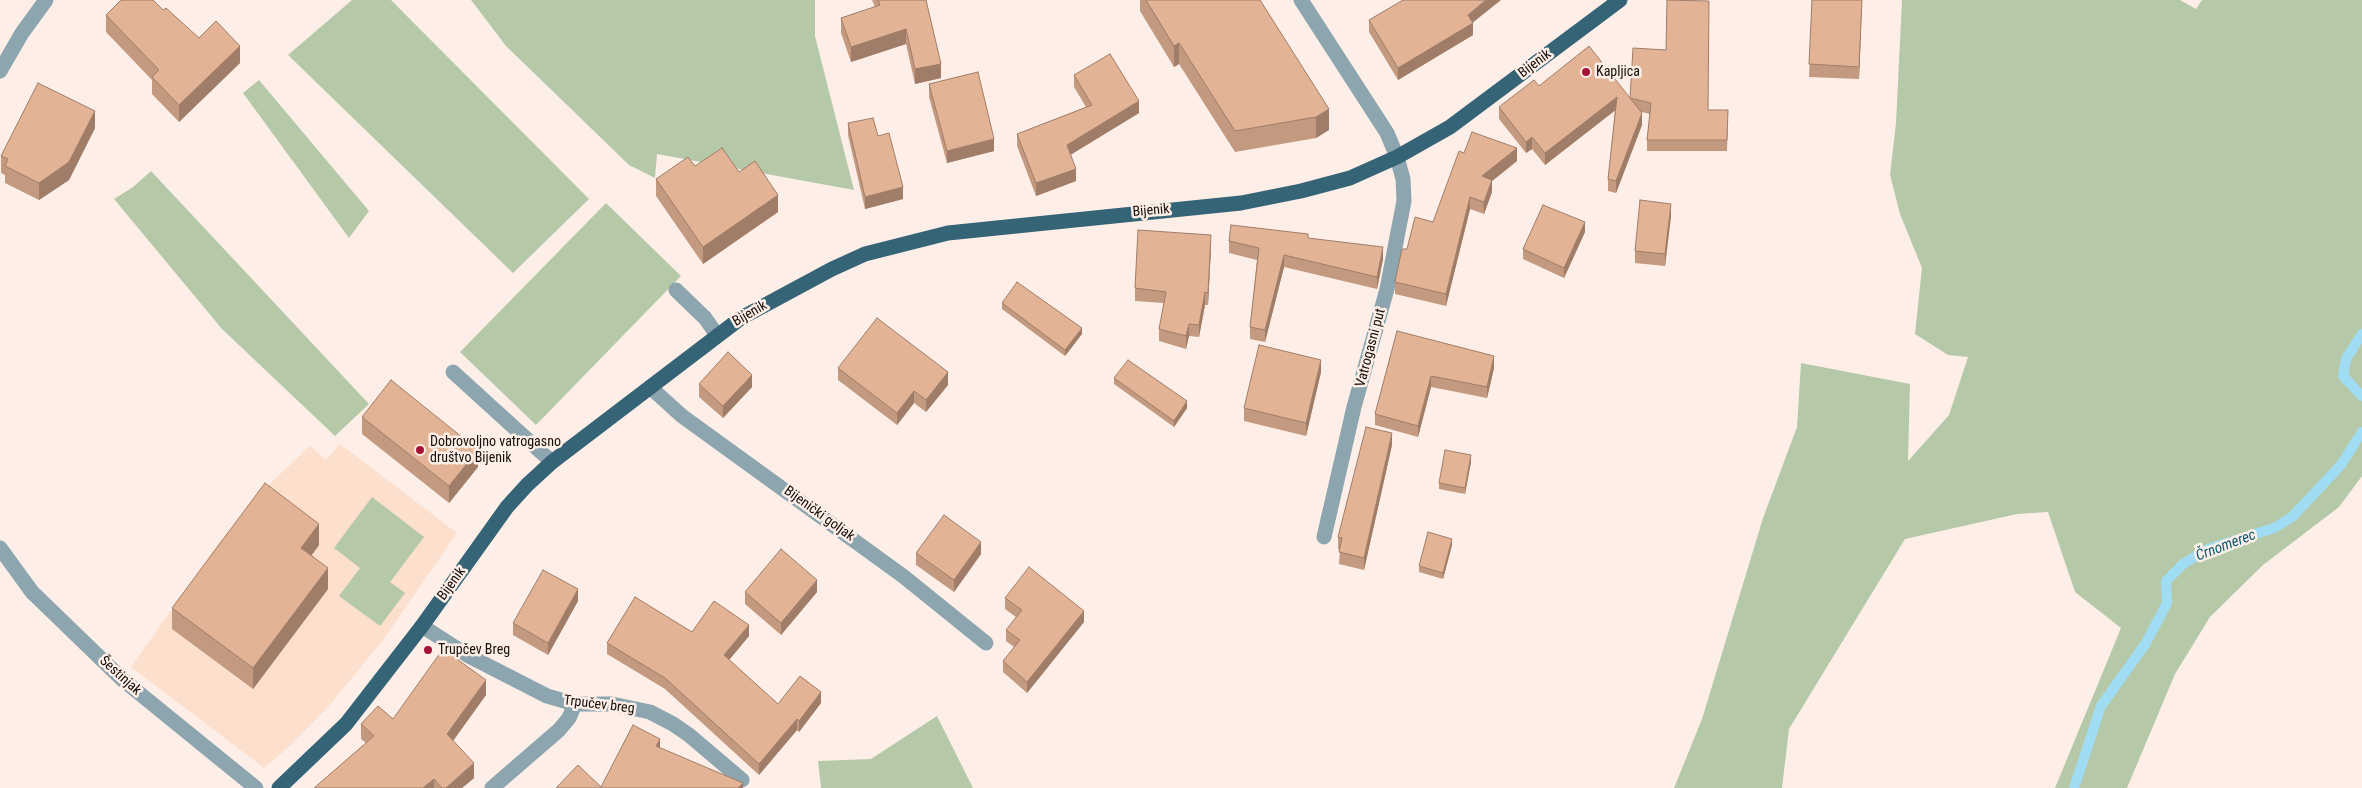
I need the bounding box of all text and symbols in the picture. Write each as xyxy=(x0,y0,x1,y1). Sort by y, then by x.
street label: Bijenik xyxy=(1515,46,1555,82)
place label: Kapljica xyxy=(1596,64,1640,80)
marker: Kapljica xyxy=(1580,66,1592,78)
street label: Bijenik xyxy=(1132,201,1170,221)
street label: Bijenik xyxy=(730,298,770,330)
street label: Vatrogasni put xyxy=(1352,307,1390,389)
place label: Dobrovoljno vatrogasno društvo Bijenik xyxy=(430,434,561,467)
marker: Dobrovoljno vatrogasno društvo Bijenik xyxy=(414,444,426,456)
street label: Bijenički goljak xyxy=(780,483,858,545)
water label: Črnomerec xyxy=(2194,526,2258,566)
street label: Bijenik xyxy=(434,564,470,604)
place label: Trupčev Breg xyxy=(438,642,510,658)
marker: Trupčev Breg xyxy=(422,644,434,656)
street label: Šestinjak xyxy=(96,653,144,699)
street label: Trpučev breg xyxy=(563,692,635,718)

